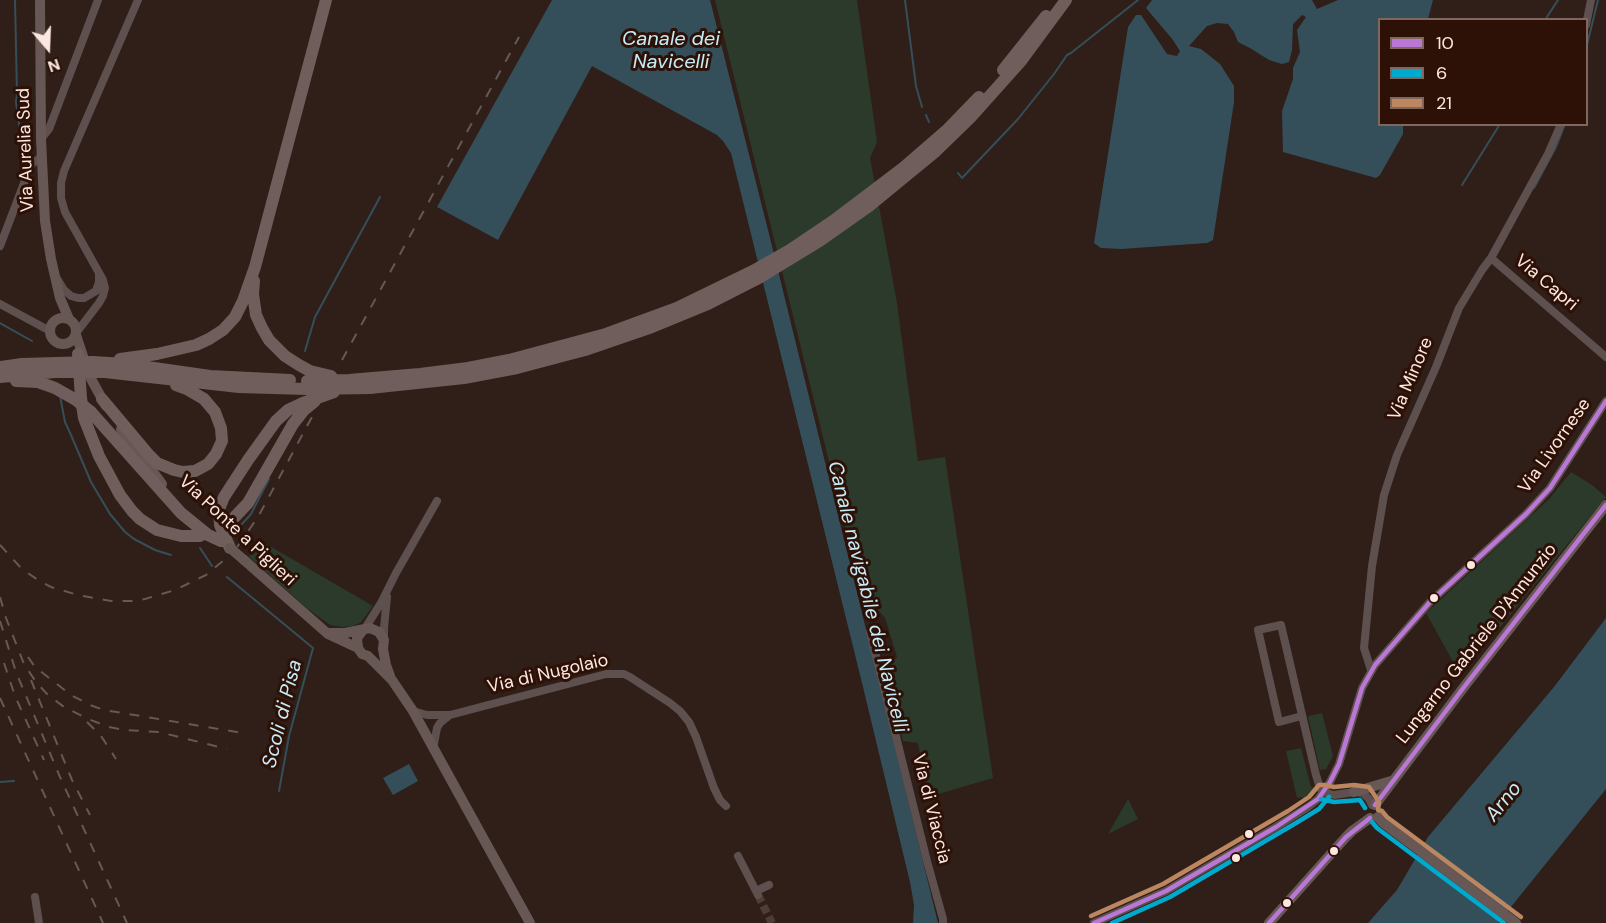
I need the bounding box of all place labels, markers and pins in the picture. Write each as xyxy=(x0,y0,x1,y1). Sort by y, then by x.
unlabelled marker xyxy=(1465,559,1477,571)
unlabelled marker xyxy=(1428,592,1440,604)
unlabelled marker xyxy=(1243,828,1255,840)
unlabelled marker xyxy=(1328,845,1340,857)
unlabelled marker xyxy=(1230,852,1242,864)
unlabelled marker xyxy=(1281,897,1293,909)

